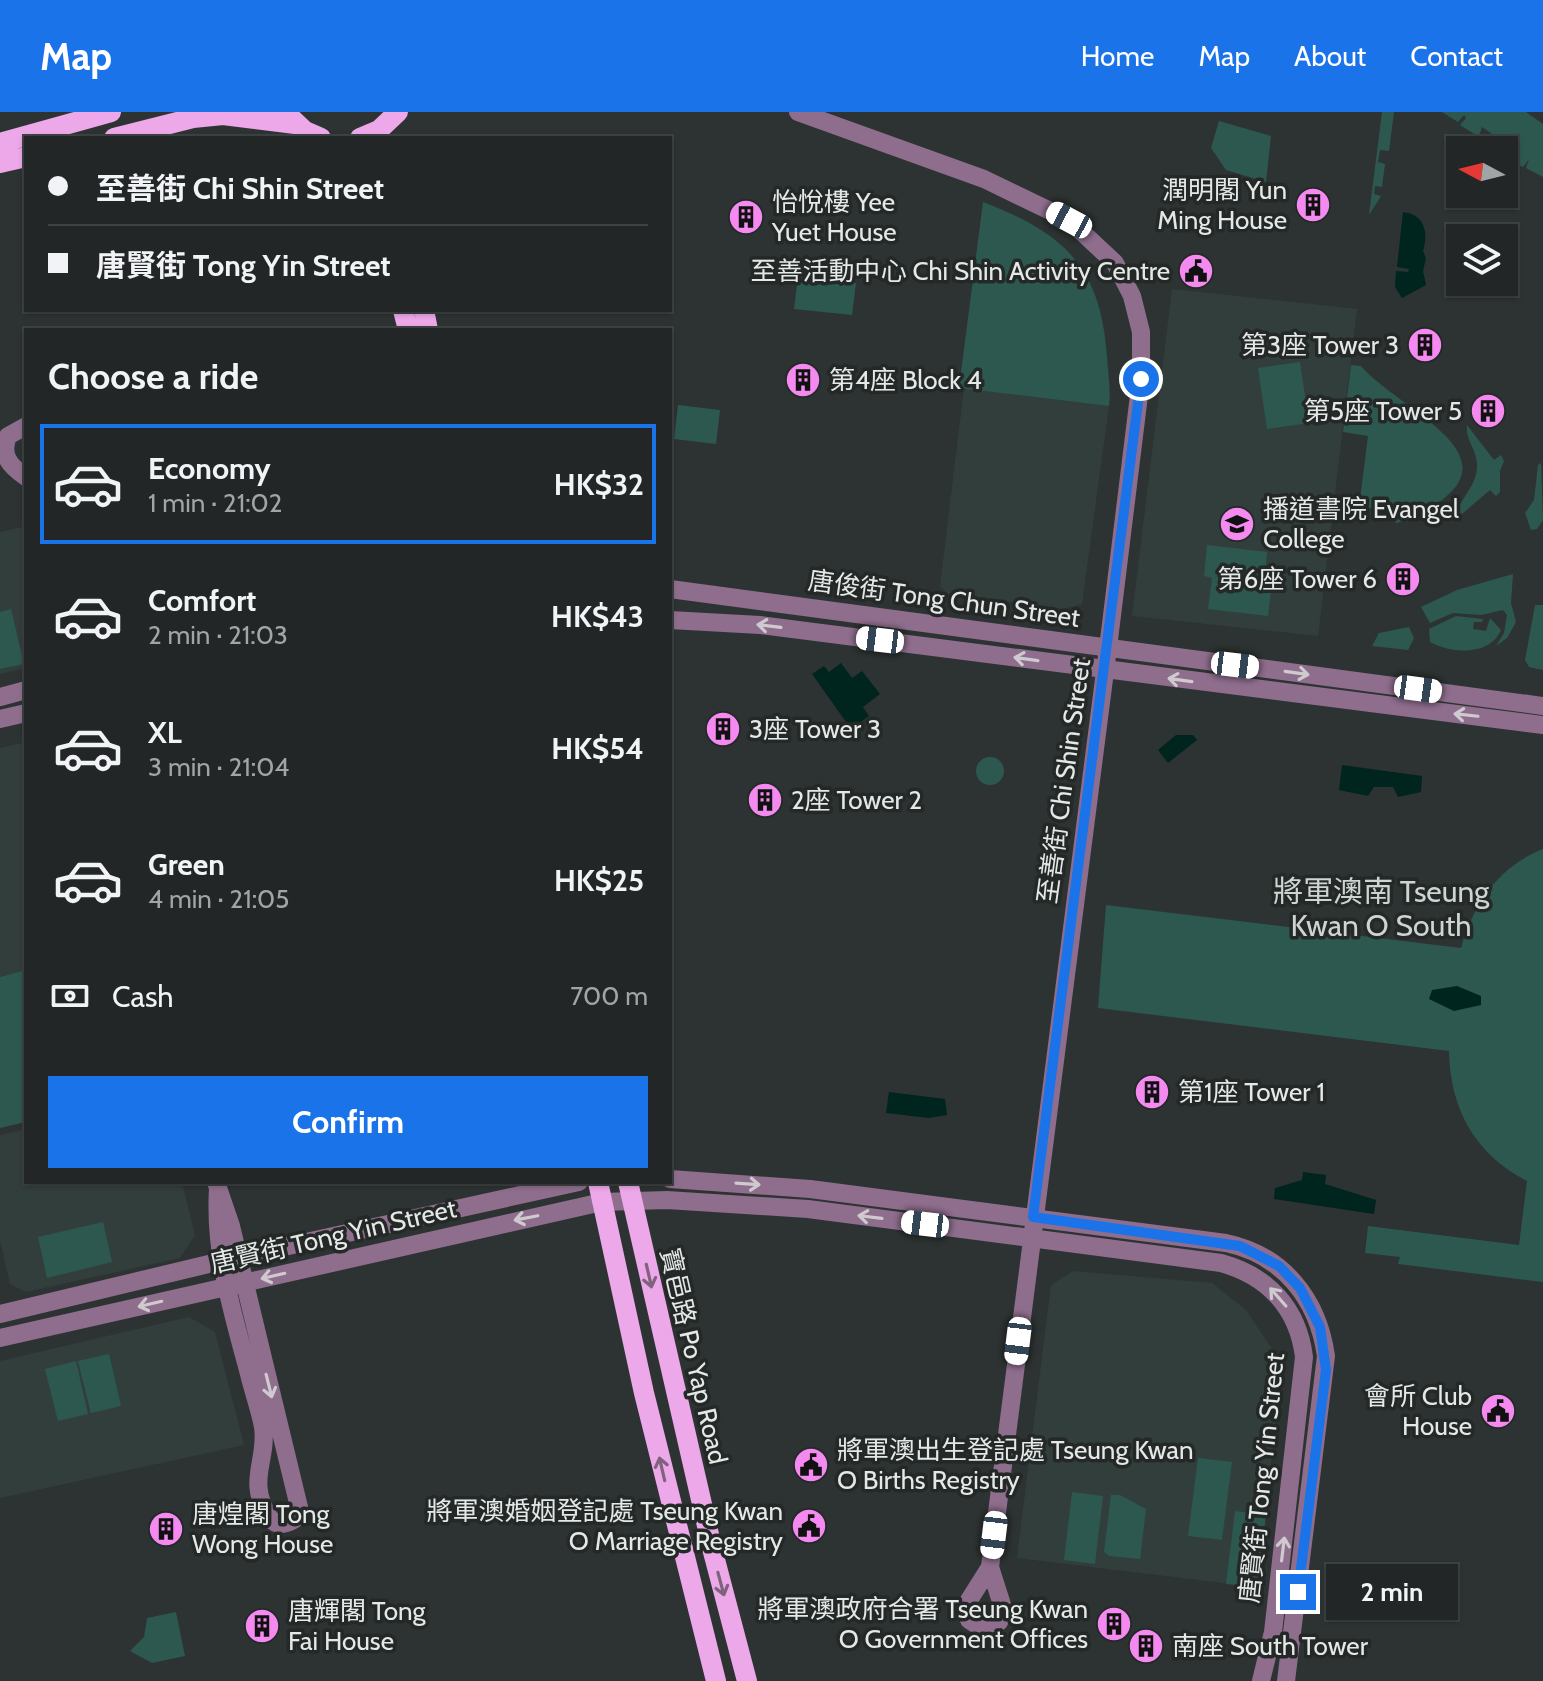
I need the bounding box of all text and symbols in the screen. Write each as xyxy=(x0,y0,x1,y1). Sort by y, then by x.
text: Map xyxy=(40,33,112,80)
text: Home xyxy=(1081,39,1154,73)
text: Map xyxy=(1198,39,1250,73)
text: About xyxy=(1294,39,1366,73)
text: Contact xyxy=(1410,39,1503,73)
north arrow xyxy=(1446,136,1518,208)
map controls xyxy=(1446,136,1518,296)
text: 至善街 Chi Shin Street xyxy=(96,170,384,207)
place label: 潤明閣 Yun Ming House xyxy=(1157,174,1287,236)
place label: 怡悅樓 Yee Yuet House xyxy=(771,186,897,248)
building icon: 潤明閣 Yun Ming House xyxy=(1294,186,1332,224)
building icon: 怡悅樓 Yee Yuet House xyxy=(727,198,765,236)
car xyxy=(1042,198,1096,242)
button: layers xyxy=(1446,224,1518,296)
text: 唐賢街 Tong Yin Street xyxy=(96,247,391,284)
public building icon: 至善活動中心 Chi Shin Activity Centre xyxy=(1177,252,1215,290)
place label: 至善活動中心 Chi Shin Activity Centre xyxy=(751,255,1170,287)
building icon: 第3座 Tower 3 xyxy=(1406,326,1444,364)
place label: 第3座 Tower 3 xyxy=(1241,329,1399,361)
text: Choose a ride xyxy=(48,354,258,398)
building icon: 第4座 Block 4 xyxy=(784,361,822,399)
route start xyxy=(1123,361,1159,397)
place label: 第4座 Block 4 xyxy=(829,364,982,396)
building icon: 第5座 Tower 5 xyxy=(1469,392,1507,430)
place label: 第5座 Tower 5 xyxy=(1304,395,1462,427)
icon: car xyxy=(52,448,124,520)
text: Economy xyxy=(148,450,271,487)
text: HK$32 xyxy=(554,466,644,503)
text: 1 min · 21:02 xyxy=(148,487,282,519)
place label: 播道書院 Evangel College xyxy=(1263,493,1459,555)
school or university icon: 播道書院 Evangel College xyxy=(1218,505,1256,543)
building icon: 第6座 Tower 6 xyxy=(1384,560,1422,598)
place label: 第6座 Tower 6 xyxy=(1218,563,1377,595)
street label: 唐俊街 Tong Chun Street xyxy=(806,564,1082,634)
icon: car xyxy=(52,580,124,652)
text: Comfort xyxy=(148,582,256,619)
text: HK$43 xyxy=(551,598,644,635)
one-way arrow xyxy=(756,618,782,633)
text: 2 min · 21:03 xyxy=(148,619,288,651)
car xyxy=(855,625,905,655)
car xyxy=(1210,650,1260,680)
one-way arrow xyxy=(1014,651,1040,666)
street label: 至善街 Chi Shin Street xyxy=(1031,656,1097,906)
one-way arrow xyxy=(1283,666,1310,681)
one-way arrow xyxy=(1167,673,1194,688)
car xyxy=(1393,674,1443,704)
one-way arrow xyxy=(1453,708,1480,723)
building icon: 3座 Tower 3 xyxy=(704,710,742,748)
icon: car xyxy=(52,712,124,784)
place label: 3座 Tower 3 xyxy=(749,713,881,745)
text: XL xyxy=(148,714,182,751)
text: HK$54 xyxy=(551,730,644,767)
text: 3 min · 21:04 xyxy=(148,751,289,783)
building icon: 2座 Tower 2 xyxy=(746,781,784,819)
place label: 2座 Tower 2 xyxy=(791,784,922,816)
icon: car xyxy=(52,844,124,916)
text: Green xyxy=(148,846,225,883)
text: HK$25 xyxy=(554,862,644,899)
district label: 將軍澳南 Tseung Kwan O South xyxy=(1273,873,1490,944)
text: 4 min · 21:05 xyxy=(148,883,289,915)
icon: cash xyxy=(48,974,92,1018)
text: Cash xyxy=(112,978,174,1015)
text: 700 m xyxy=(570,980,648,1012)
building icon: 第1座 Tower 1 xyxy=(1133,1073,1171,1111)
button: Confirm xyxy=(48,1076,648,1168)
place label: 第1座 Tower 1 xyxy=(1178,1076,1325,1108)
one-way arrow xyxy=(734,1177,761,1192)
street label: 唐賢街 Tong Yin Street xyxy=(207,1192,459,1280)
one-way arrow xyxy=(858,1209,883,1224)
car xyxy=(900,1209,950,1239)
one-way arrow xyxy=(514,1212,539,1227)
street label: 寶邑路 Po Yap Road xyxy=(654,1245,734,1467)
one-way arrow xyxy=(642,1263,657,1289)
one-way arrow xyxy=(260,1269,286,1284)
one-way arrow xyxy=(1269,1288,1287,1308)
one-way arrow xyxy=(137,1297,163,1312)
car xyxy=(1003,1316,1033,1366)
street label: 唐賢街 Tong Yin Street xyxy=(1233,1351,1291,1605)
one-way arrow xyxy=(262,1373,277,1399)
place label: 會所 Club House xyxy=(1364,1380,1472,1442)
public building icon: 會所 Club House xyxy=(1479,1392,1517,1430)
place label: 將軍澳出生登記處 Tseung Kwan O Births Registry xyxy=(837,1434,1194,1496)
public building icon: 將軍澳出生登記處 Tseung Kwan O Births Registry xyxy=(792,1446,830,1484)
one-way arrow xyxy=(654,1457,669,1483)
place label: 將軍澳婚姻登記處 Tseung Kwan O Marriage Registry xyxy=(426,1495,783,1557)
place label: 唐煌閣 Tong Wong House xyxy=(192,1498,333,1560)
public building icon: 將軍澳婚姻登記處 Tseung Kwan O Marriage Registry xyxy=(790,1507,828,1545)
building icon: 唐煌閣 Tong Wong House xyxy=(147,1510,185,1548)
car xyxy=(979,1510,1009,1560)
one-way arrow xyxy=(1276,1537,1291,1562)
callout: 2 min xyxy=(1326,1564,1458,1620)
one-way arrow xyxy=(715,1570,730,1596)
route end xyxy=(1280,1574,1316,1610)
text: 2 min xyxy=(1361,1576,1423,1608)
place label: 將軍澳政府合署 Tseung Kwan O Government Offices xyxy=(757,1593,1088,1655)
place label: 唐輝閣 Tong Fai House xyxy=(288,1595,426,1657)
building icon: 將軍澳政府合署 Tseung Kwan O Government Offices xyxy=(1095,1605,1133,1643)
building icon: 唐輝閣 Tong Fai House xyxy=(243,1607,281,1645)
building icon: 南座 South Tower xyxy=(1127,1627,1165,1665)
place label: 南座 South Tower xyxy=(1172,1630,1369,1662)

